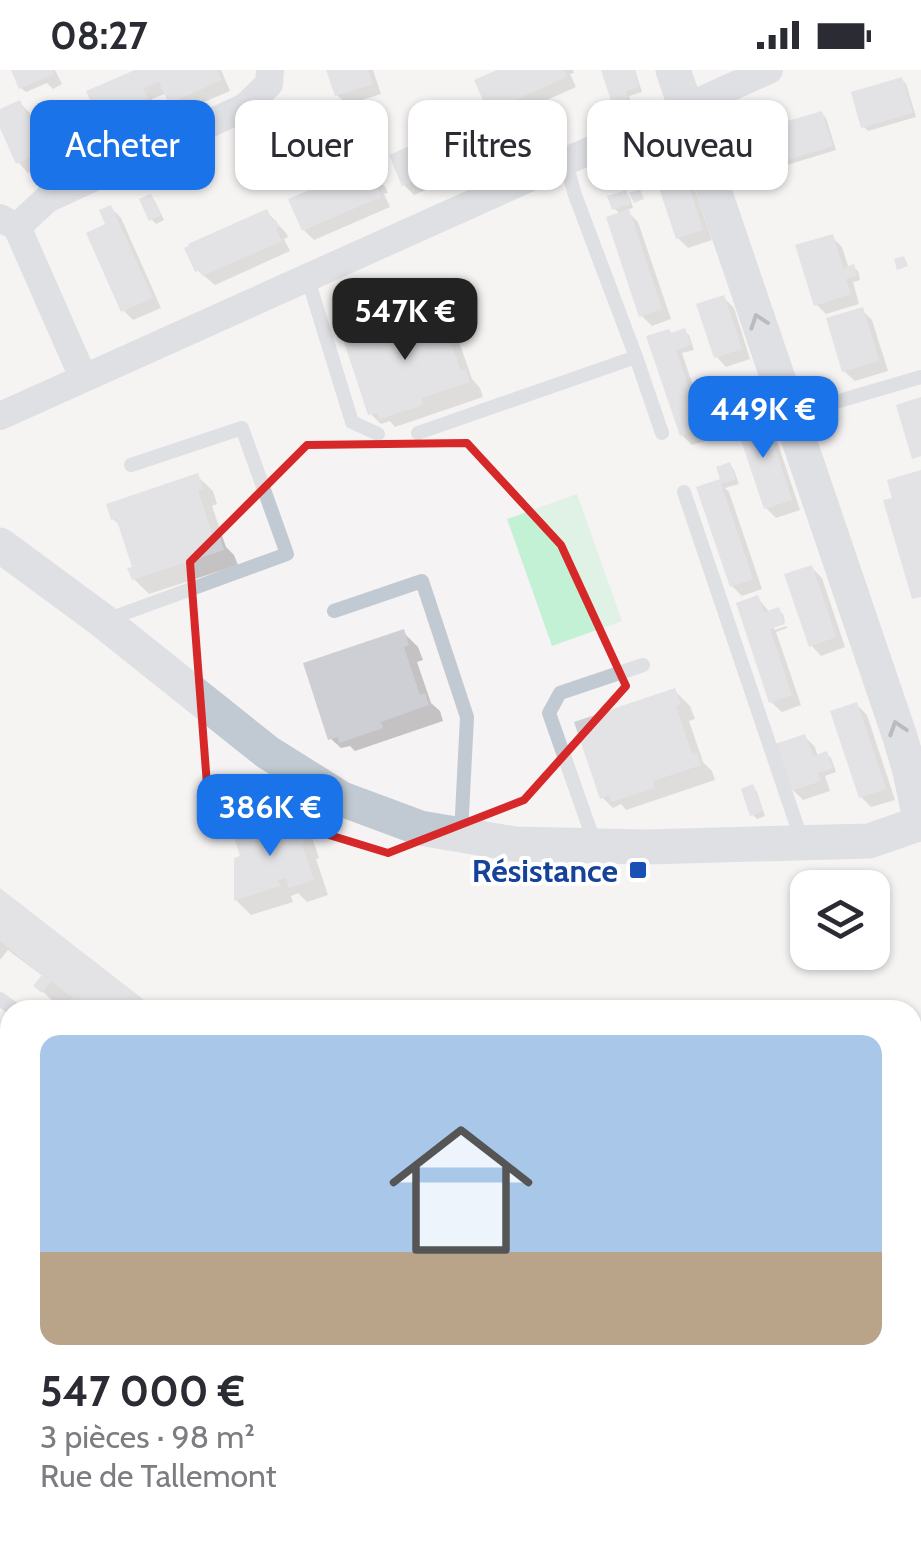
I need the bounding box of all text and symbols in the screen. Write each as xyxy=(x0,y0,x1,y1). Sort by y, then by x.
text: 08:27 xyxy=(50,12,148,59)
chip: Acheter xyxy=(30,100,215,190)
chip: Louer xyxy=(235,100,388,190)
chip: Filtres xyxy=(408,100,567,190)
chip: Nouveau xyxy=(587,100,788,190)
pin: 547K € xyxy=(324,278,486,363)
text: 547K € xyxy=(354,291,456,330)
one-way arrow xyxy=(750,314,770,331)
pin: 449K € xyxy=(682,376,844,461)
text: 449K € xyxy=(710,389,816,428)
one-way arrow xyxy=(888,721,908,738)
pin: 386K € xyxy=(189,774,351,859)
text: 386K € xyxy=(219,787,321,826)
place label: Résistance xyxy=(472,851,618,890)
marker: Résistance xyxy=(627,859,649,881)
map controls xyxy=(790,870,890,970)
button: layers xyxy=(790,870,890,970)
icon: home xyxy=(371,1100,551,1280)
text: 547 000 € xyxy=(40,1365,245,1417)
text: 3 pièces · 98 m² xyxy=(40,1417,255,1456)
text: Rue de Tallemont xyxy=(40,1456,276,1495)

